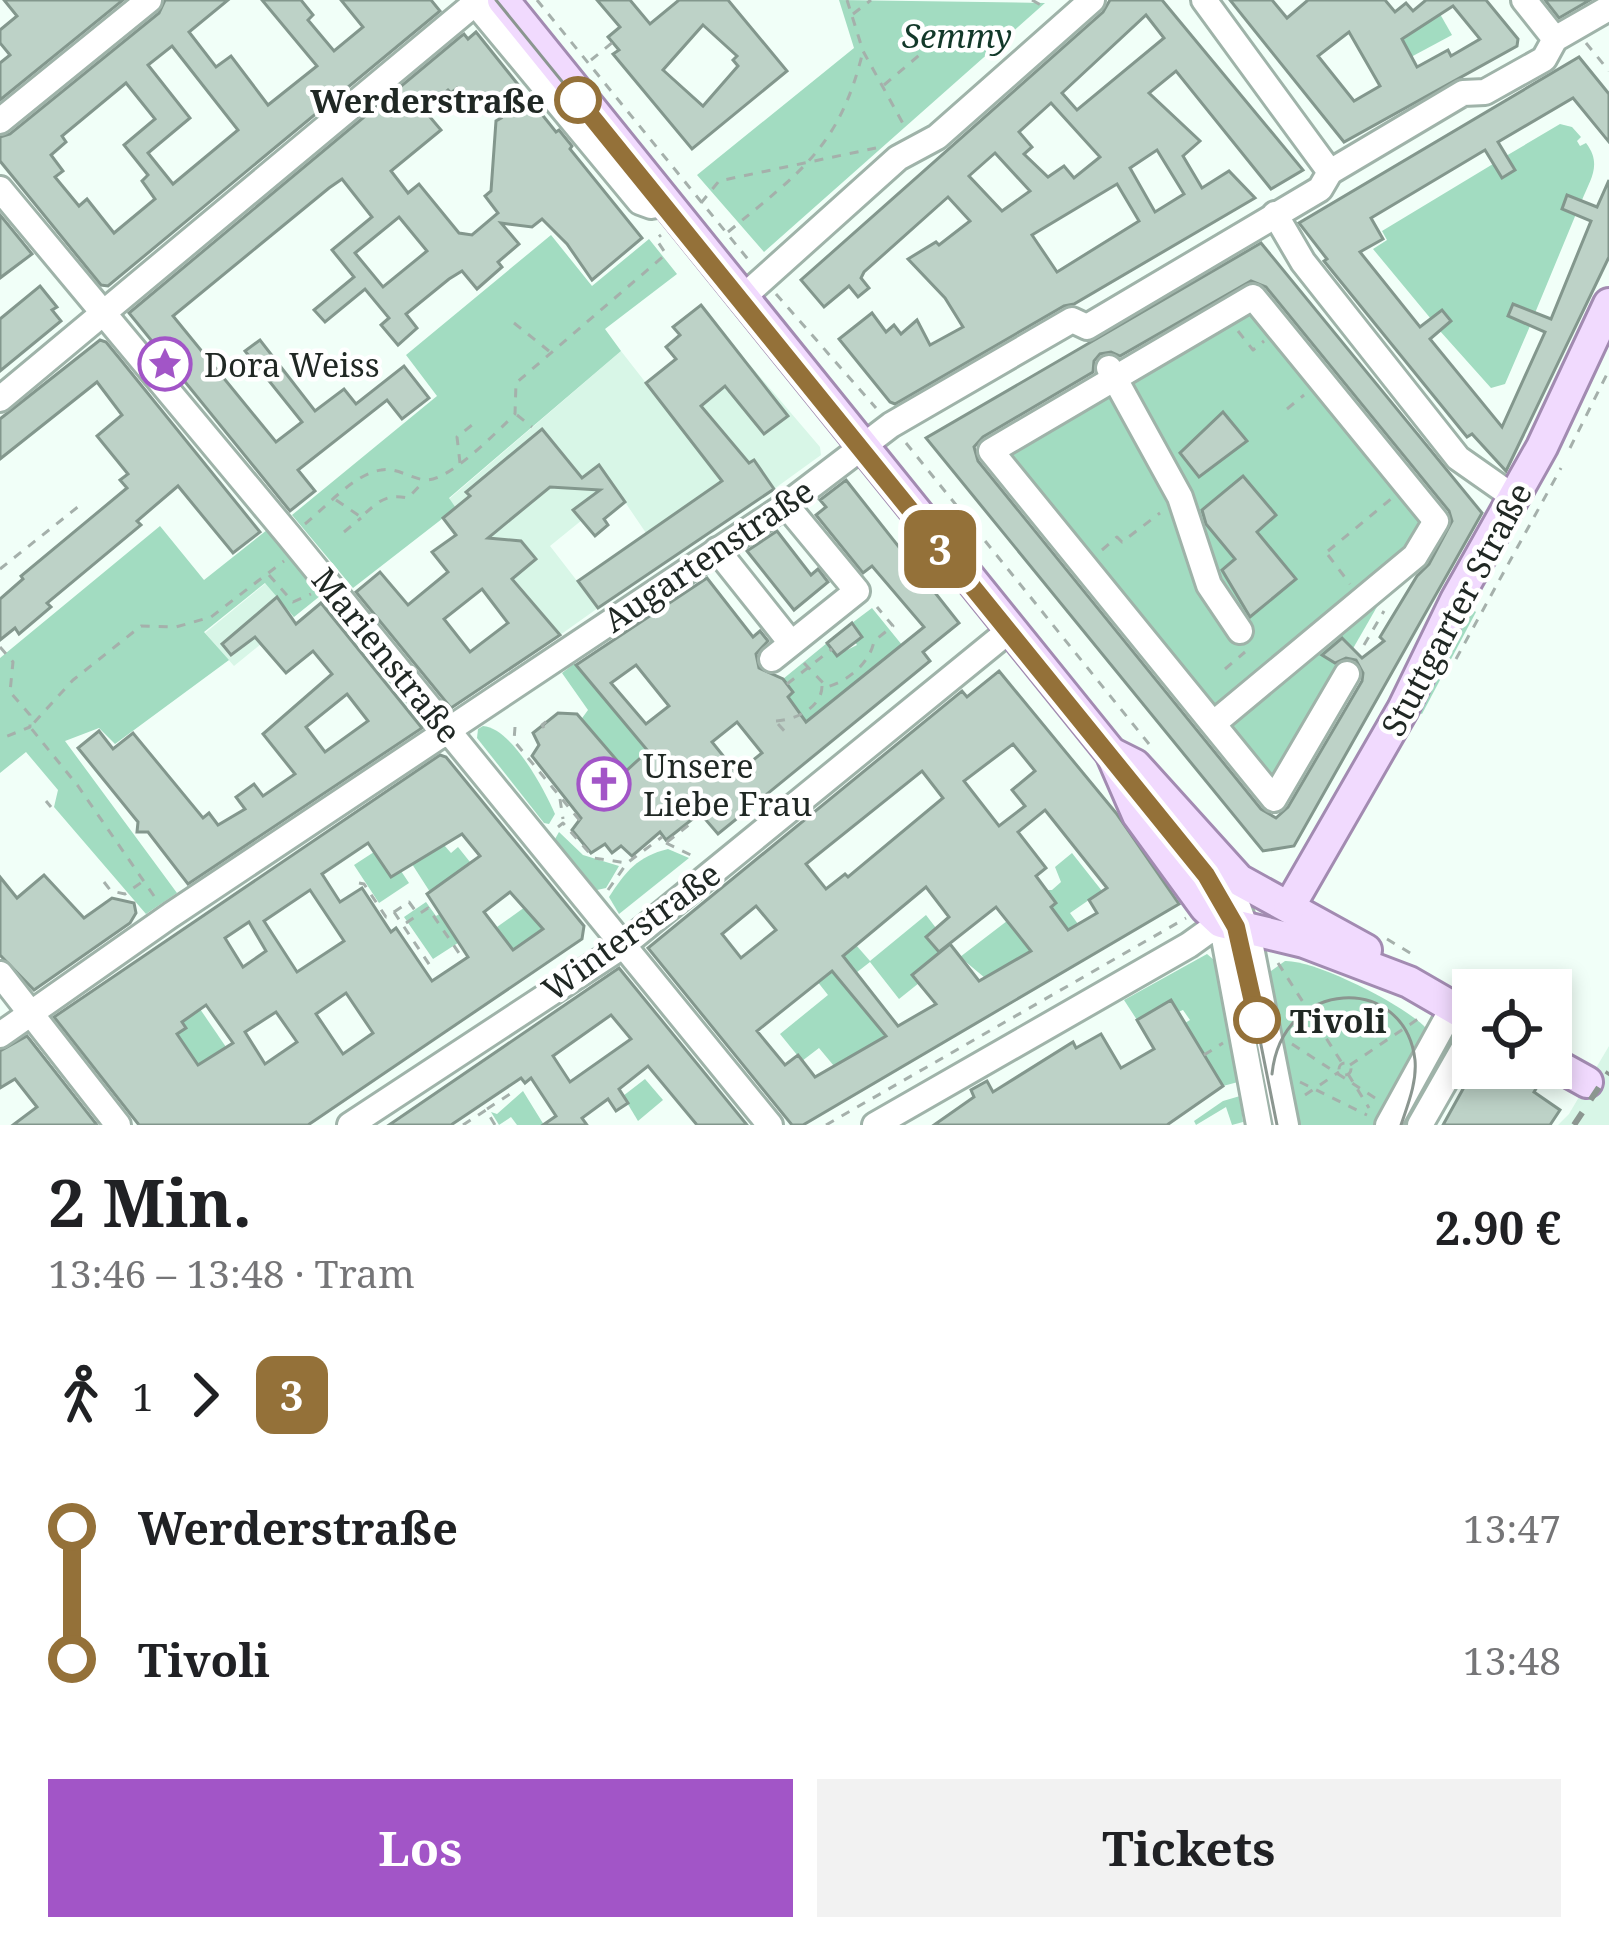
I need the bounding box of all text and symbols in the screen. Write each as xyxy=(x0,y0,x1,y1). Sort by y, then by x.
park label: Semmy xyxy=(902,13,1012,58)
place label: Werderstraße xyxy=(310,78,545,123)
marker: Werderstraße xyxy=(556,78,600,122)
place icon: Dora Weiss xyxy=(137,336,193,392)
place label: Dora Weiss xyxy=(204,342,380,387)
street label: Augartenstraße xyxy=(594,468,822,642)
street label: Stuttgarter Straße xyxy=(1370,474,1542,744)
line badge: 3 xyxy=(901,510,979,588)
text: 3 xyxy=(928,520,952,577)
street label: Marienstraße xyxy=(302,558,472,752)
place label: Unsere Liebe Frau xyxy=(643,743,812,826)
church icon: Unsere Liebe Frau xyxy=(576,756,632,812)
street label: Winterstraße xyxy=(533,851,729,1011)
map controls xyxy=(1452,969,1572,1089)
button: locate xyxy=(1452,969,1572,1089)
marker: Tivoli xyxy=(1235,998,1279,1042)
place label: Tivoli xyxy=(1290,998,1387,1043)
text: 2 Min. xyxy=(48,1156,252,1246)
text: 2.90 € xyxy=(1435,1197,1561,1258)
text: 13:46 – 13:48 · Tram xyxy=(48,1246,415,1299)
icon: walk xyxy=(48,1362,114,1428)
icon: forward xyxy=(172,1362,238,1428)
text: 3 xyxy=(280,1366,304,1423)
text: 1 xyxy=(132,1369,154,1422)
text: Werderstraße xyxy=(138,1497,458,1558)
text: 13:47 xyxy=(1463,1501,1561,1554)
text: Tivoli xyxy=(138,1629,270,1690)
text: 13:48 xyxy=(1463,1633,1561,1686)
button: Los xyxy=(48,1779,793,1917)
button: Tickets xyxy=(817,1779,1561,1917)

